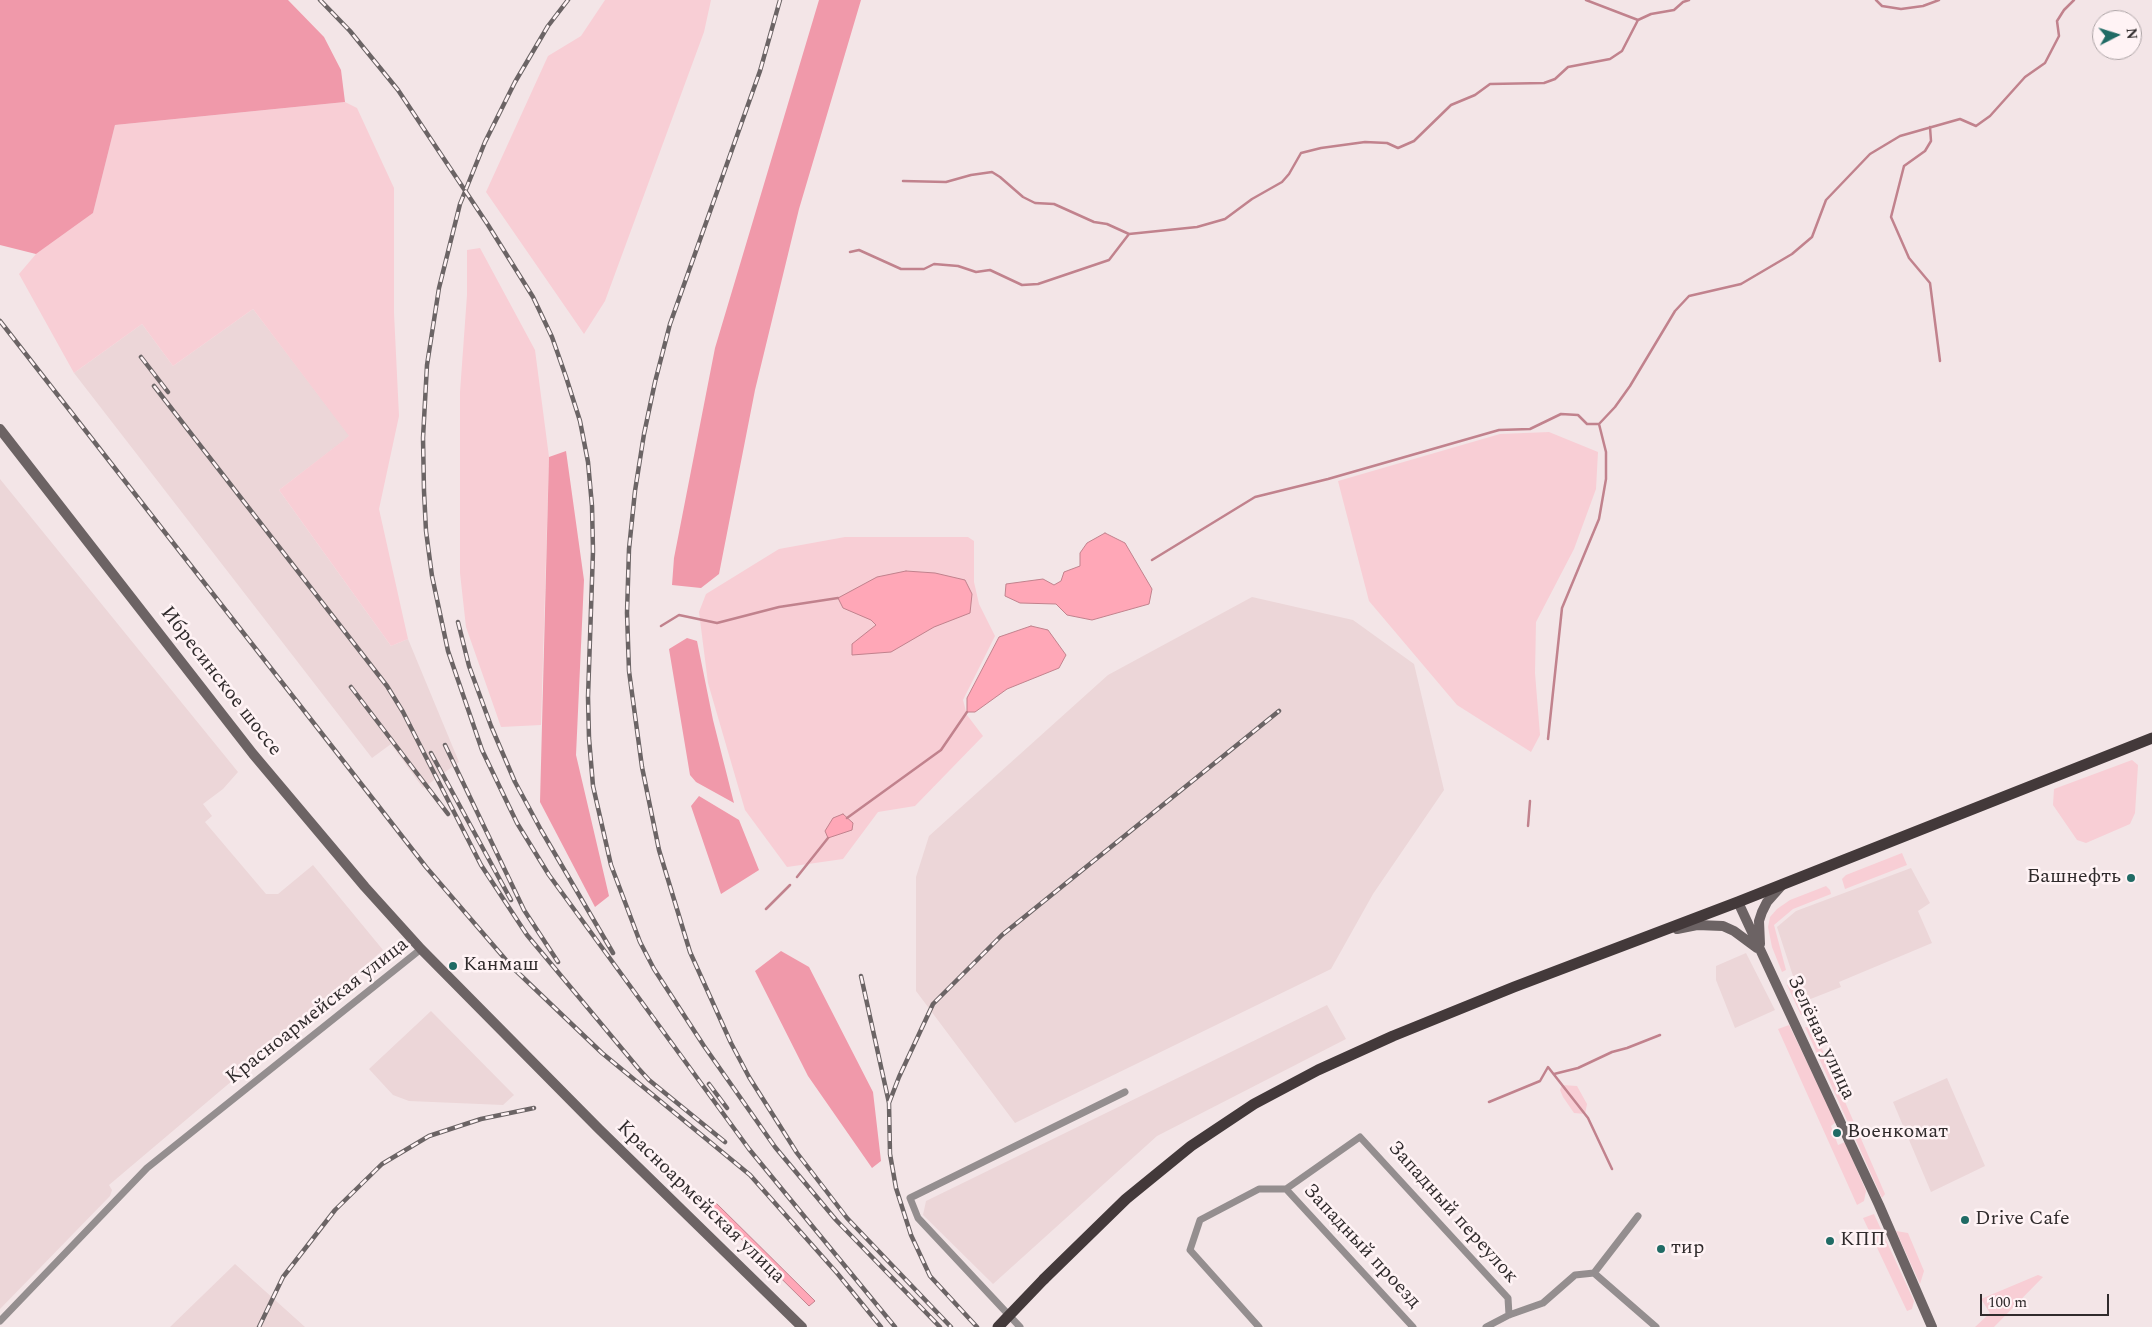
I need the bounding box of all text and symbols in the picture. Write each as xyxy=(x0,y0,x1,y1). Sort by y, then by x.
north arrow xyxy=(2092,10,2142,60)
text: N xyxy=(2120,27,2142,40)
street label: Ибресинское шоссе xyxy=(154,602,286,762)
place label: Башнефть xyxy=(2027,866,2121,890)
marker: Башнефть xyxy=(2125,872,2137,884)
street label: Красноармейская улица xyxy=(222,933,414,1091)
place label: Канмаш xyxy=(463,954,539,978)
marker: Канмаш xyxy=(447,960,459,972)
street label: Зелёная улица xyxy=(1781,972,1859,1104)
street label: Красноармейская улица xyxy=(611,1116,789,1290)
place label: Военкомат xyxy=(1847,1121,1948,1145)
marker: Военкомат xyxy=(1831,1127,1843,1139)
street label: Западный переулок xyxy=(1382,1137,1522,1289)
street label: Западный проезд xyxy=(1297,1180,1425,1314)
place label: Drive Cafe xyxy=(1975,1208,2070,1232)
marker: Drive Cafe xyxy=(1959,1214,1971,1226)
place label: КПП xyxy=(1840,1229,1886,1253)
marker: КПП xyxy=(1824,1235,1836,1247)
place label: тир xyxy=(1671,1237,1704,1261)
marker: тир xyxy=(1655,1243,1667,1255)
scale bar xyxy=(1982,1284,2111,1316)
text: 100 m xyxy=(1988,1291,2027,1314)

